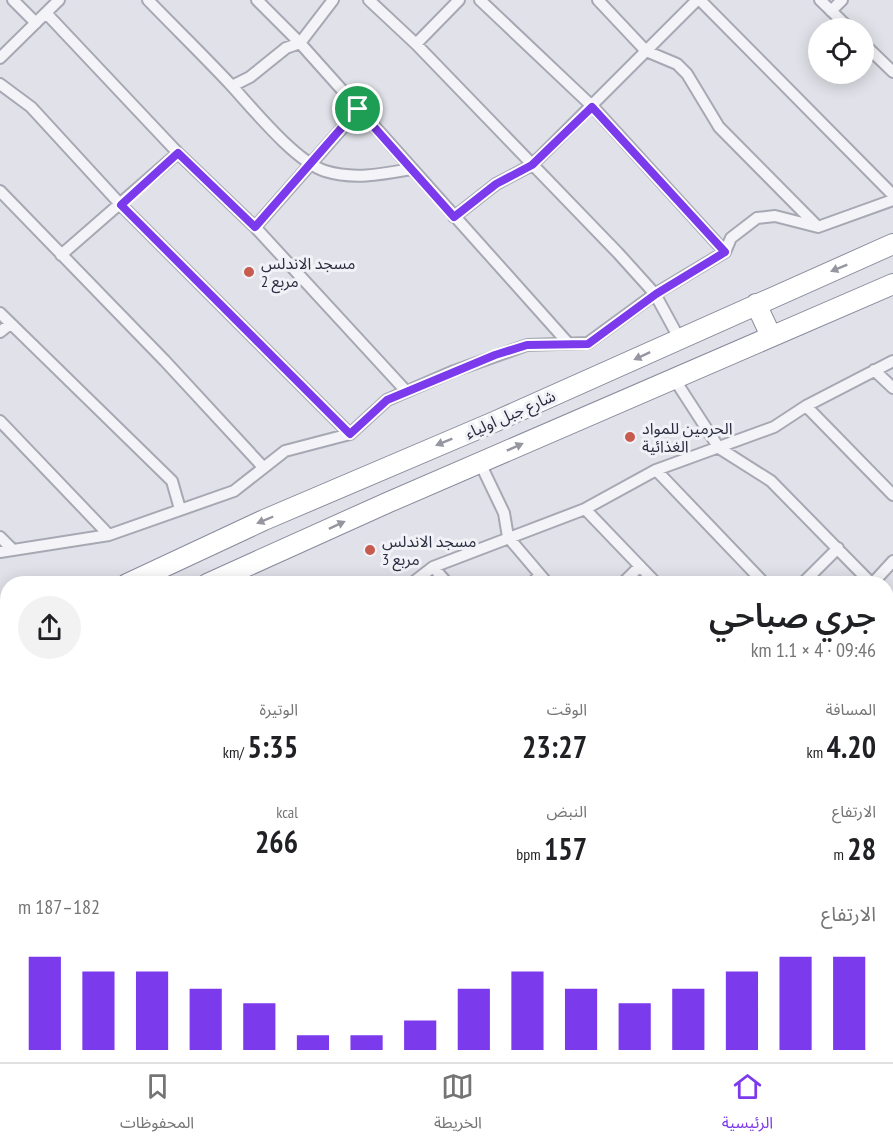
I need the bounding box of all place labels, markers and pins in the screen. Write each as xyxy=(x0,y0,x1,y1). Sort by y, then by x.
pin xyxy=(332,83,383,134)
place label: مسجد الاندلس مربع 2 xyxy=(261,253,356,294)
marker: مسجد الاندلس مربع 2 xyxy=(242,265,256,279)
place label: الحرمين للمواد الغذائية xyxy=(642,418,733,456)
marker: الحرمين للمواد الغذائية xyxy=(623,430,637,444)
place label: مسجد الاندلس مربع 3 xyxy=(382,531,477,572)
marker: مسجد الاندلس مربع 3 xyxy=(363,543,377,557)

